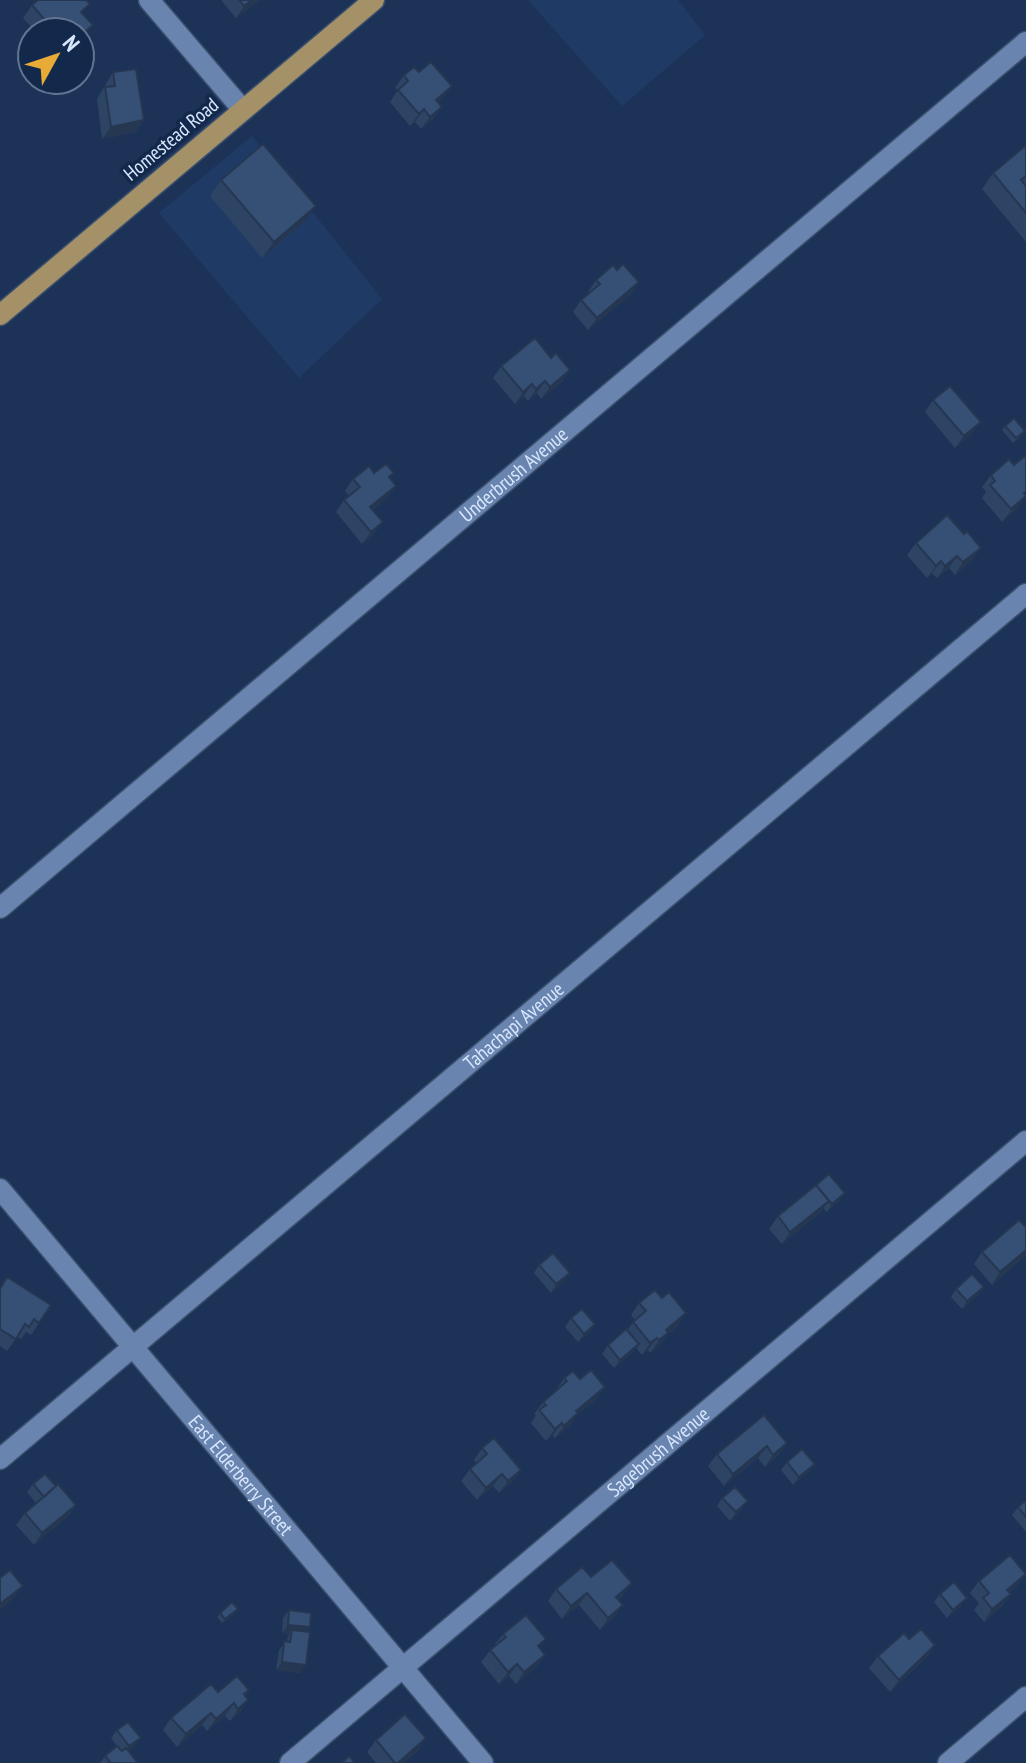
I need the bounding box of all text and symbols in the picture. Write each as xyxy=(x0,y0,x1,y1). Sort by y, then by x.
north arrow xyxy=(16,16,96,96)
text: N xyxy=(57,30,86,57)
street label: Homestead Road xyxy=(118,92,224,186)
street label: Underbrush Avenue xyxy=(454,421,573,528)
street label: Tahachapi Avenue xyxy=(458,976,569,1076)
street label: Sagebrush Avenue xyxy=(602,1401,715,1503)
street label: East Elderberry Street xyxy=(183,1410,299,1541)

